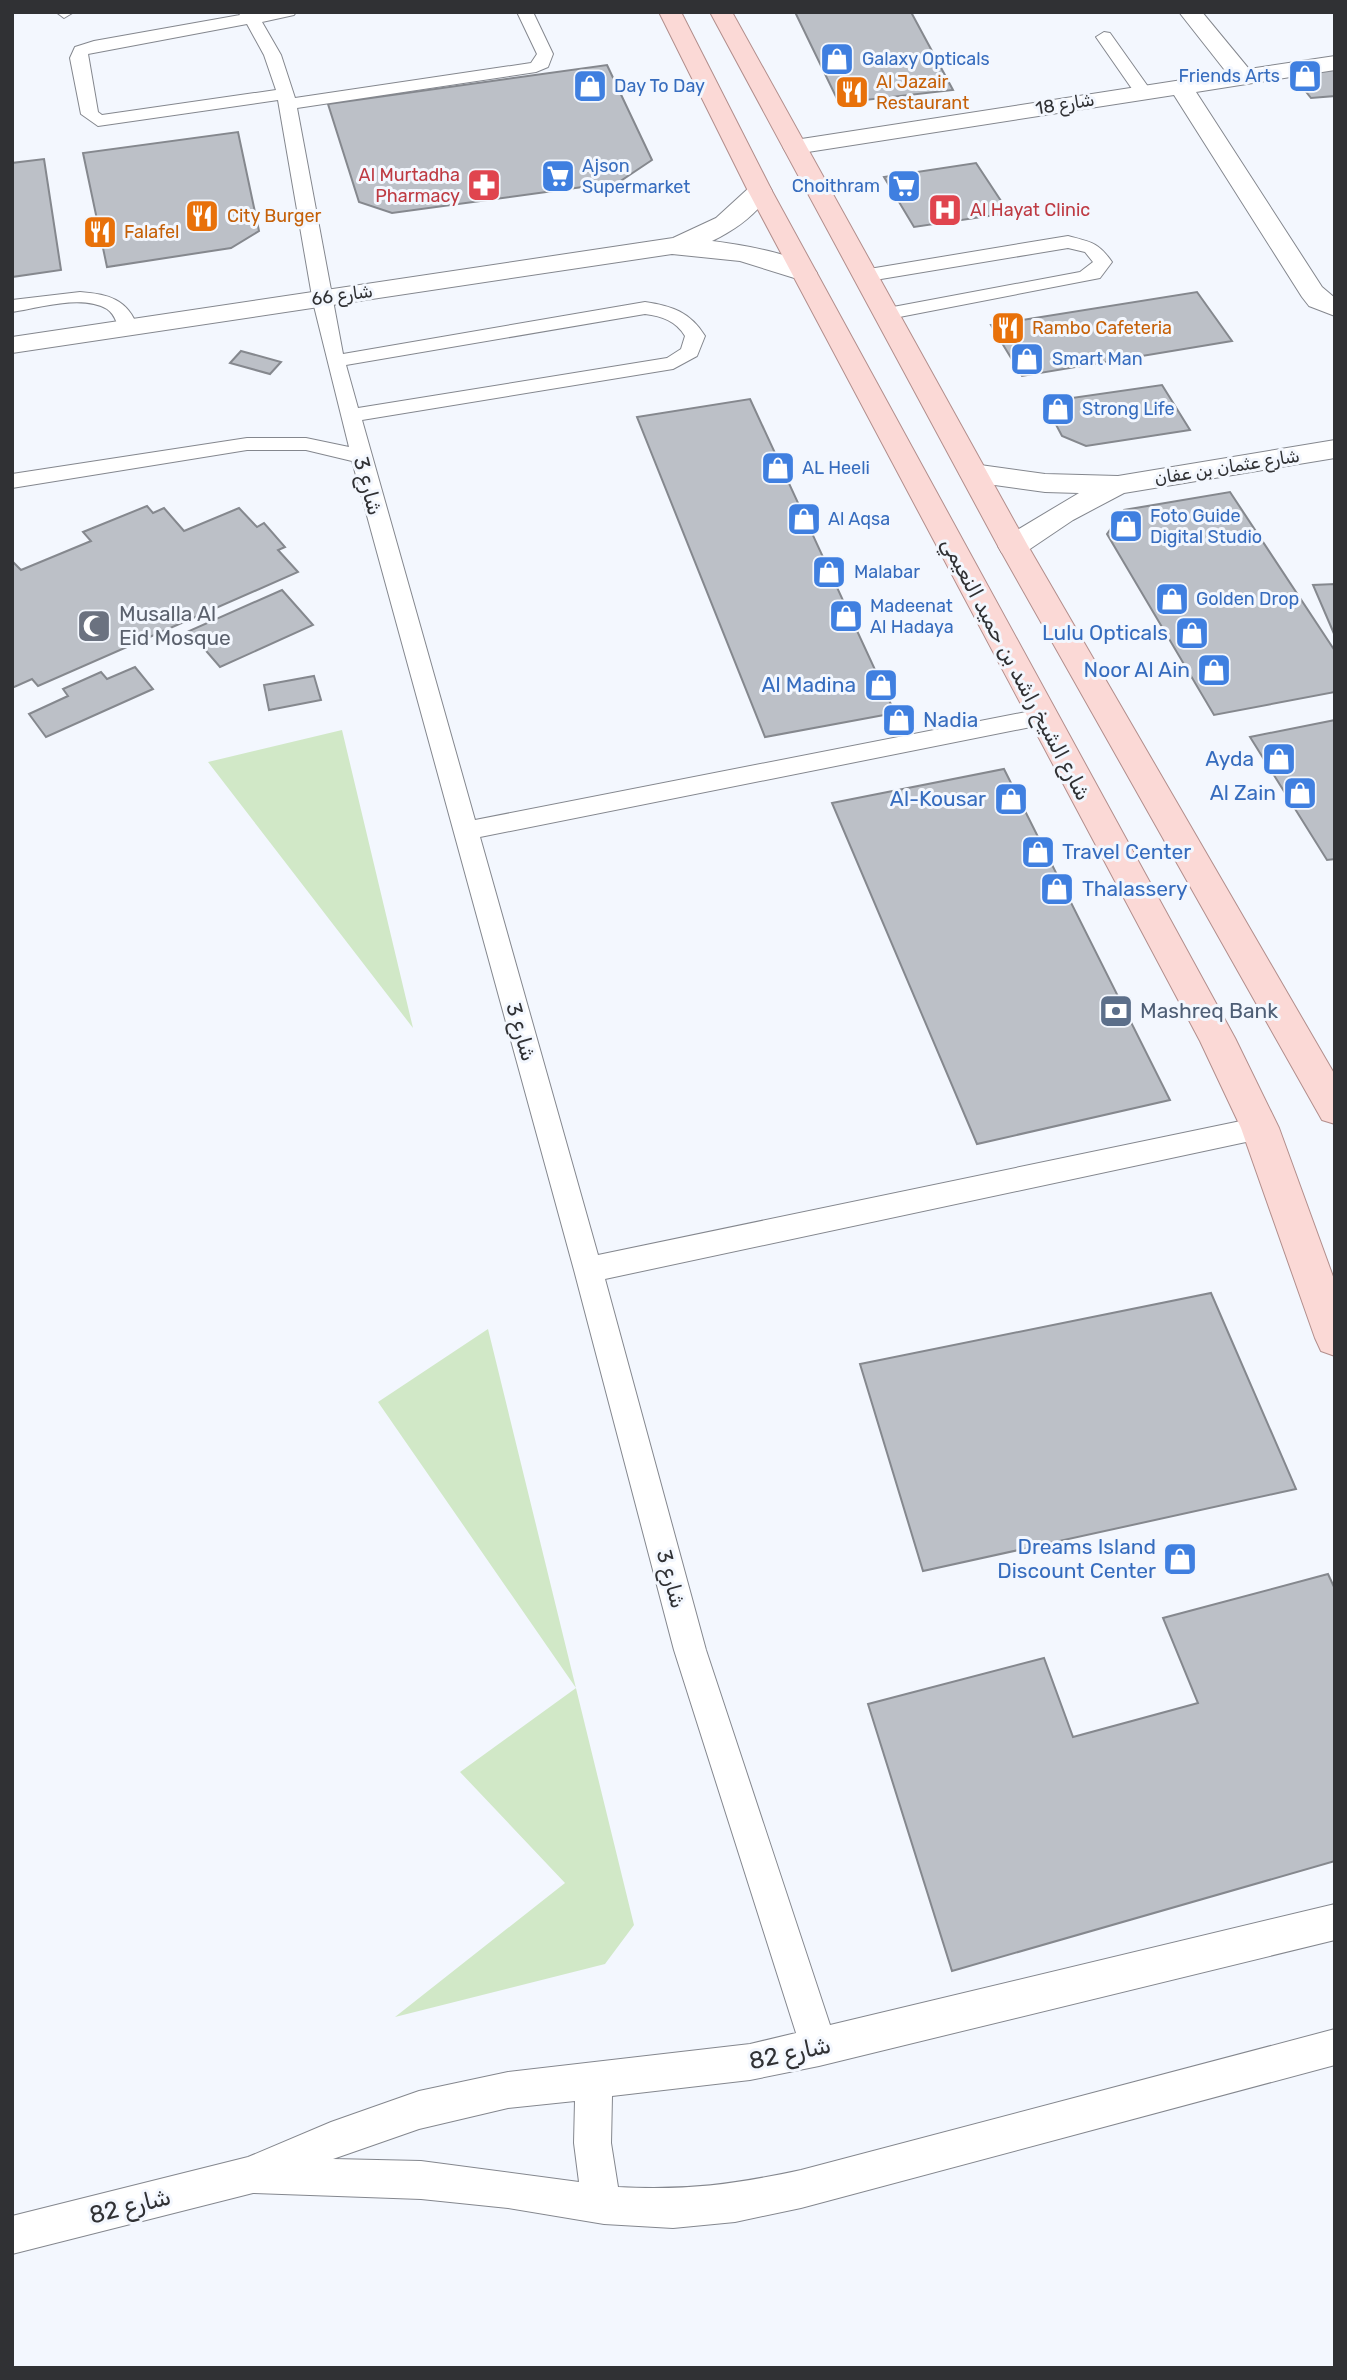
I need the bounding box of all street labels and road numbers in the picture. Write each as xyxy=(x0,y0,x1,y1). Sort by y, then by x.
street label: شارع 18 xyxy=(1034,88,1096,121)
street label: شارع 66 xyxy=(310,280,374,311)
street label: شارع عثمان بن عفان xyxy=(1153,445,1301,490)
street label: شارع 3 xyxy=(347,454,388,518)
street label: شارع الشيخ راشد بن حميد النعيمي xyxy=(933,533,1096,806)
street label: شارع 3 xyxy=(499,1000,542,1065)
street label: شارع 3 xyxy=(650,1547,691,1611)
street label: شارع 82 xyxy=(746,2031,834,2077)
street label: شارع 82 xyxy=(86,2182,174,2232)

